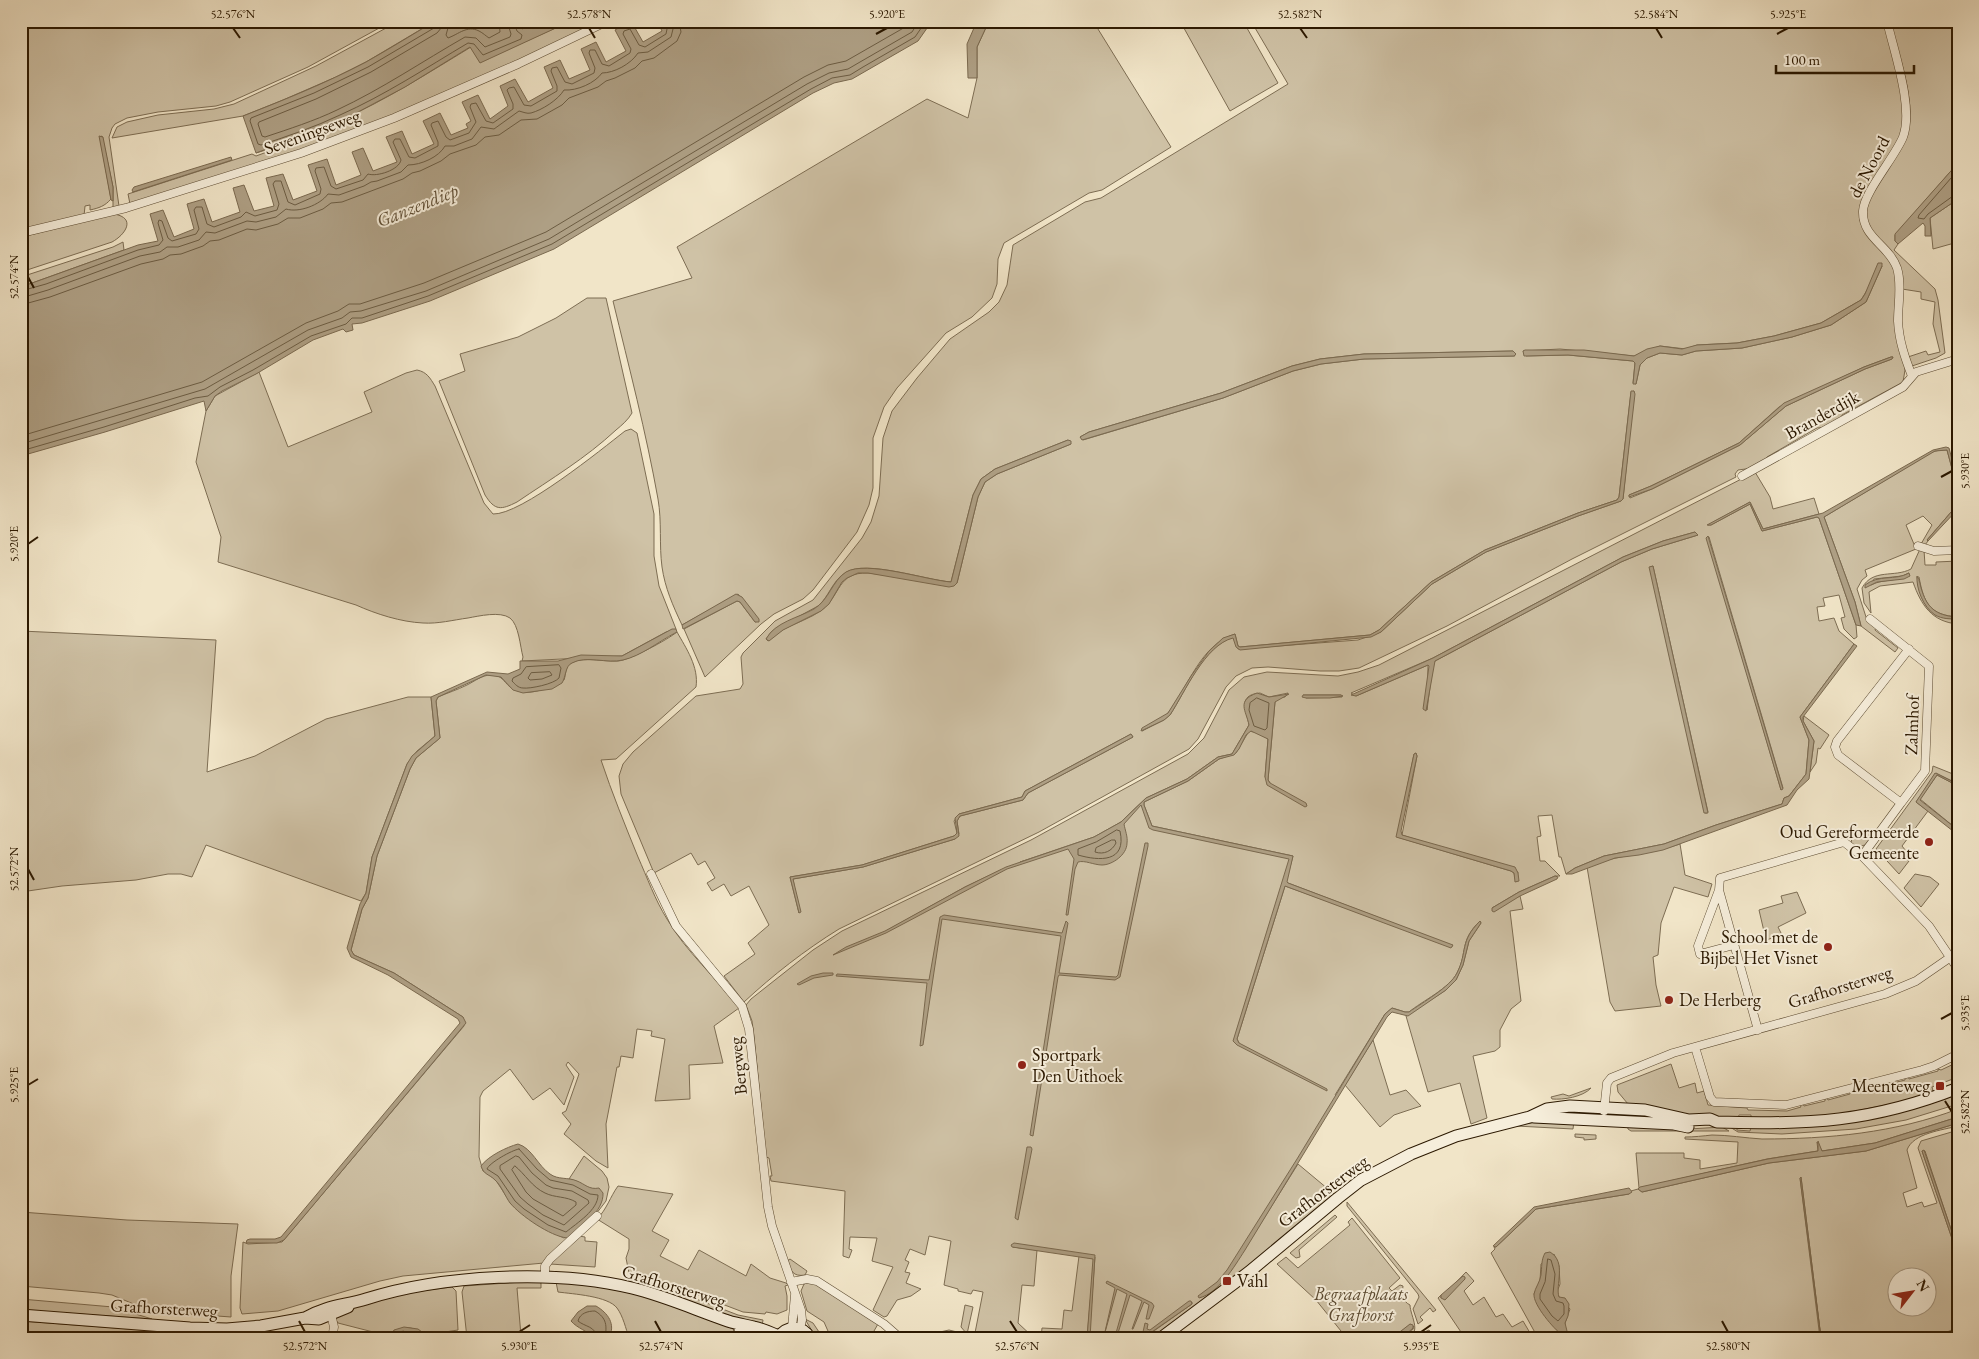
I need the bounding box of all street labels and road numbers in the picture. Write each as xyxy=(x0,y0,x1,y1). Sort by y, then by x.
street label: Seveningseweg xyxy=(261,103,363,160)
street label: de Noord xyxy=(1843,131,1895,202)
street label: Branderdijk xyxy=(1781,384,1863,444)
street label: Zalmhof xyxy=(1899,692,1924,755)
street label: Grafhorsterweg xyxy=(1785,960,1895,1013)
street label: Bergweg xyxy=(723,1036,752,1096)
street label: Grafhorsterweg xyxy=(1273,1149,1373,1232)
street label: Grafhorsterweg xyxy=(619,1259,729,1312)
street label: Grafhorsterweg xyxy=(110,1293,218,1322)

